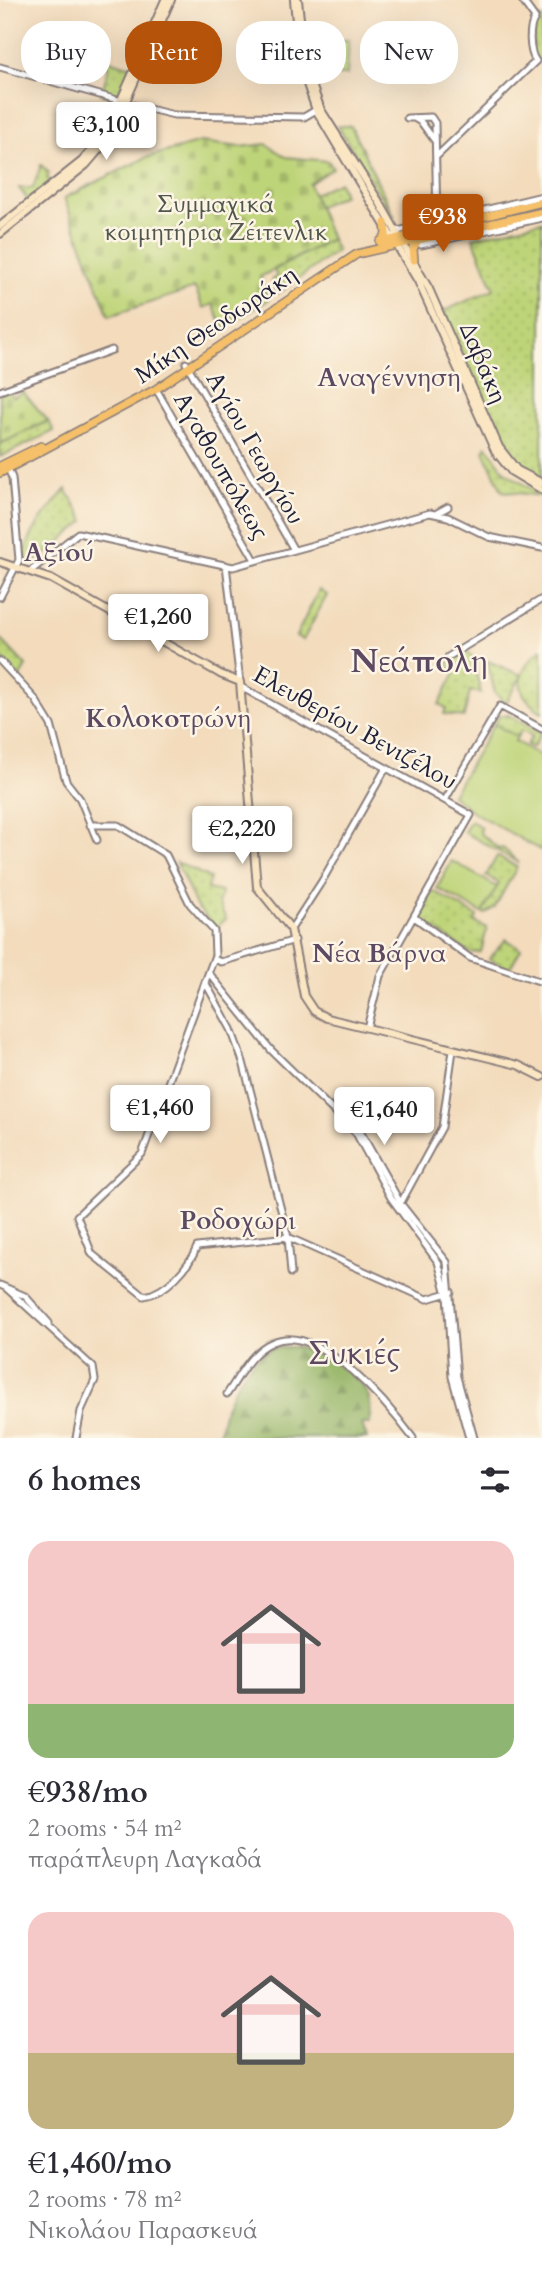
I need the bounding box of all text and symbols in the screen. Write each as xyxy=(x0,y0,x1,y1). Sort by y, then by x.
chip: Buy xyxy=(21,21,111,84)
chip: Rent xyxy=(125,21,222,84)
chip: Filters xyxy=(236,21,346,84)
chip: New xyxy=(360,21,458,84)
pin: €3,100 xyxy=(49,102,163,162)
text: €3,100 xyxy=(72,109,140,140)
park label: Συμμαχικά κοιμητήρια Ζέιτενλικ xyxy=(105,188,327,249)
pin: €938 xyxy=(402,194,484,254)
text: €938 xyxy=(418,201,468,232)
street label: Μίκη Θεοδωράκη xyxy=(128,258,304,392)
street label: Δαβάκη xyxy=(451,318,515,408)
district label: Αναγέννηση xyxy=(317,360,461,395)
street label: Αγίου Γεωργίου xyxy=(198,366,312,530)
street label: Αγαθουπόλεως xyxy=(165,386,277,546)
district label: Αξιού xyxy=(24,535,94,570)
pin: €1,260 xyxy=(101,594,215,654)
text: €1,260 xyxy=(124,601,192,632)
district label: Νεάπολη xyxy=(350,640,488,684)
street label: Ελευθερίου Βενιζέλου xyxy=(247,658,463,798)
district label: Κολοκοτρώνη xyxy=(85,701,251,736)
pin: €2,220 xyxy=(185,806,299,866)
text: €2,220 xyxy=(208,813,276,844)
district label: Νέα Βάρνα xyxy=(312,936,446,971)
pin: €1,460 xyxy=(103,1086,217,1145)
pin: €1,640 xyxy=(327,1088,441,1147)
text: €1,460 xyxy=(126,1092,194,1123)
text: €1,640 xyxy=(350,1094,418,1125)
district label: Ροδοχώρι xyxy=(180,1203,296,1238)
district label: Συκιές xyxy=(308,1332,400,1376)
text: 6 homes xyxy=(28,1460,141,1501)
icon: filters xyxy=(476,1461,514,1499)
icon: home xyxy=(208,1586,334,1712)
text: €938/mo xyxy=(28,1772,148,1813)
text: 2 rooms · 54 m² xyxy=(28,1813,181,1844)
text: παράπλευρη Λαγκαδά xyxy=(28,1844,263,1875)
icon: home xyxy=(208,1957,334,2083)
text: €1,460/mo xyxy=(28,2143,172,2184)
text: 2 rooms · 78 m² xyxy=(28,2184,181,2215)
text: Νικολάου Παρασκευά xyxy=(28,2215,258,2246)

